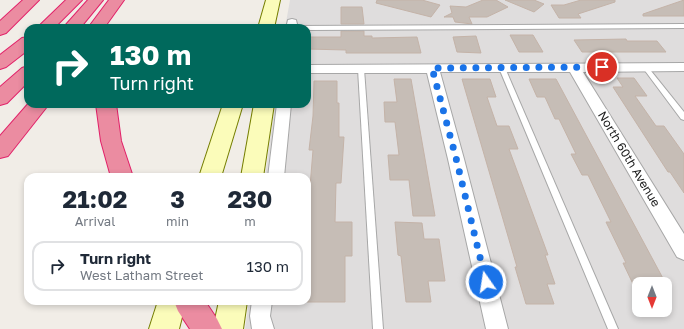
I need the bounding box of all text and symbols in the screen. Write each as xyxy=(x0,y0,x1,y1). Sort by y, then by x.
text: 130 m xyxy=(110,38,191,71)
icon: right xyxy=(44,40,96,92)
pin xyxy=(585,50,619,84)
icon: arrive xyxy=(591,56,613,78)
text: Turn right xyxy=(110,72,194,94)
street label: North 60th Avenue xyxy=(595,108,664,209)
text: 21:02 xyxy=(63,184,127,213)
text: 3 xyxy=(170,184,185,213)
text: 230 xyxy=(228,184,272,213)
text: Arrival xyxy=(75,213,115,229)
text: min xyxy=(166,213,189,229)
text: m xyxy=(244,213,256,229)
text: Turn right xyxy=(80,249,151,267)
icon: right xyxy=(46,255,68,277)
text: 130 m xyxy=(247,257,289,275)
position arrow xyxy=(465,261,507,303)
text: West Latham Street xyxy=(80,267,203,283)
north arrow xyxy=(632,277,672,317)
map controls xyxy=(632,277,672,317)

